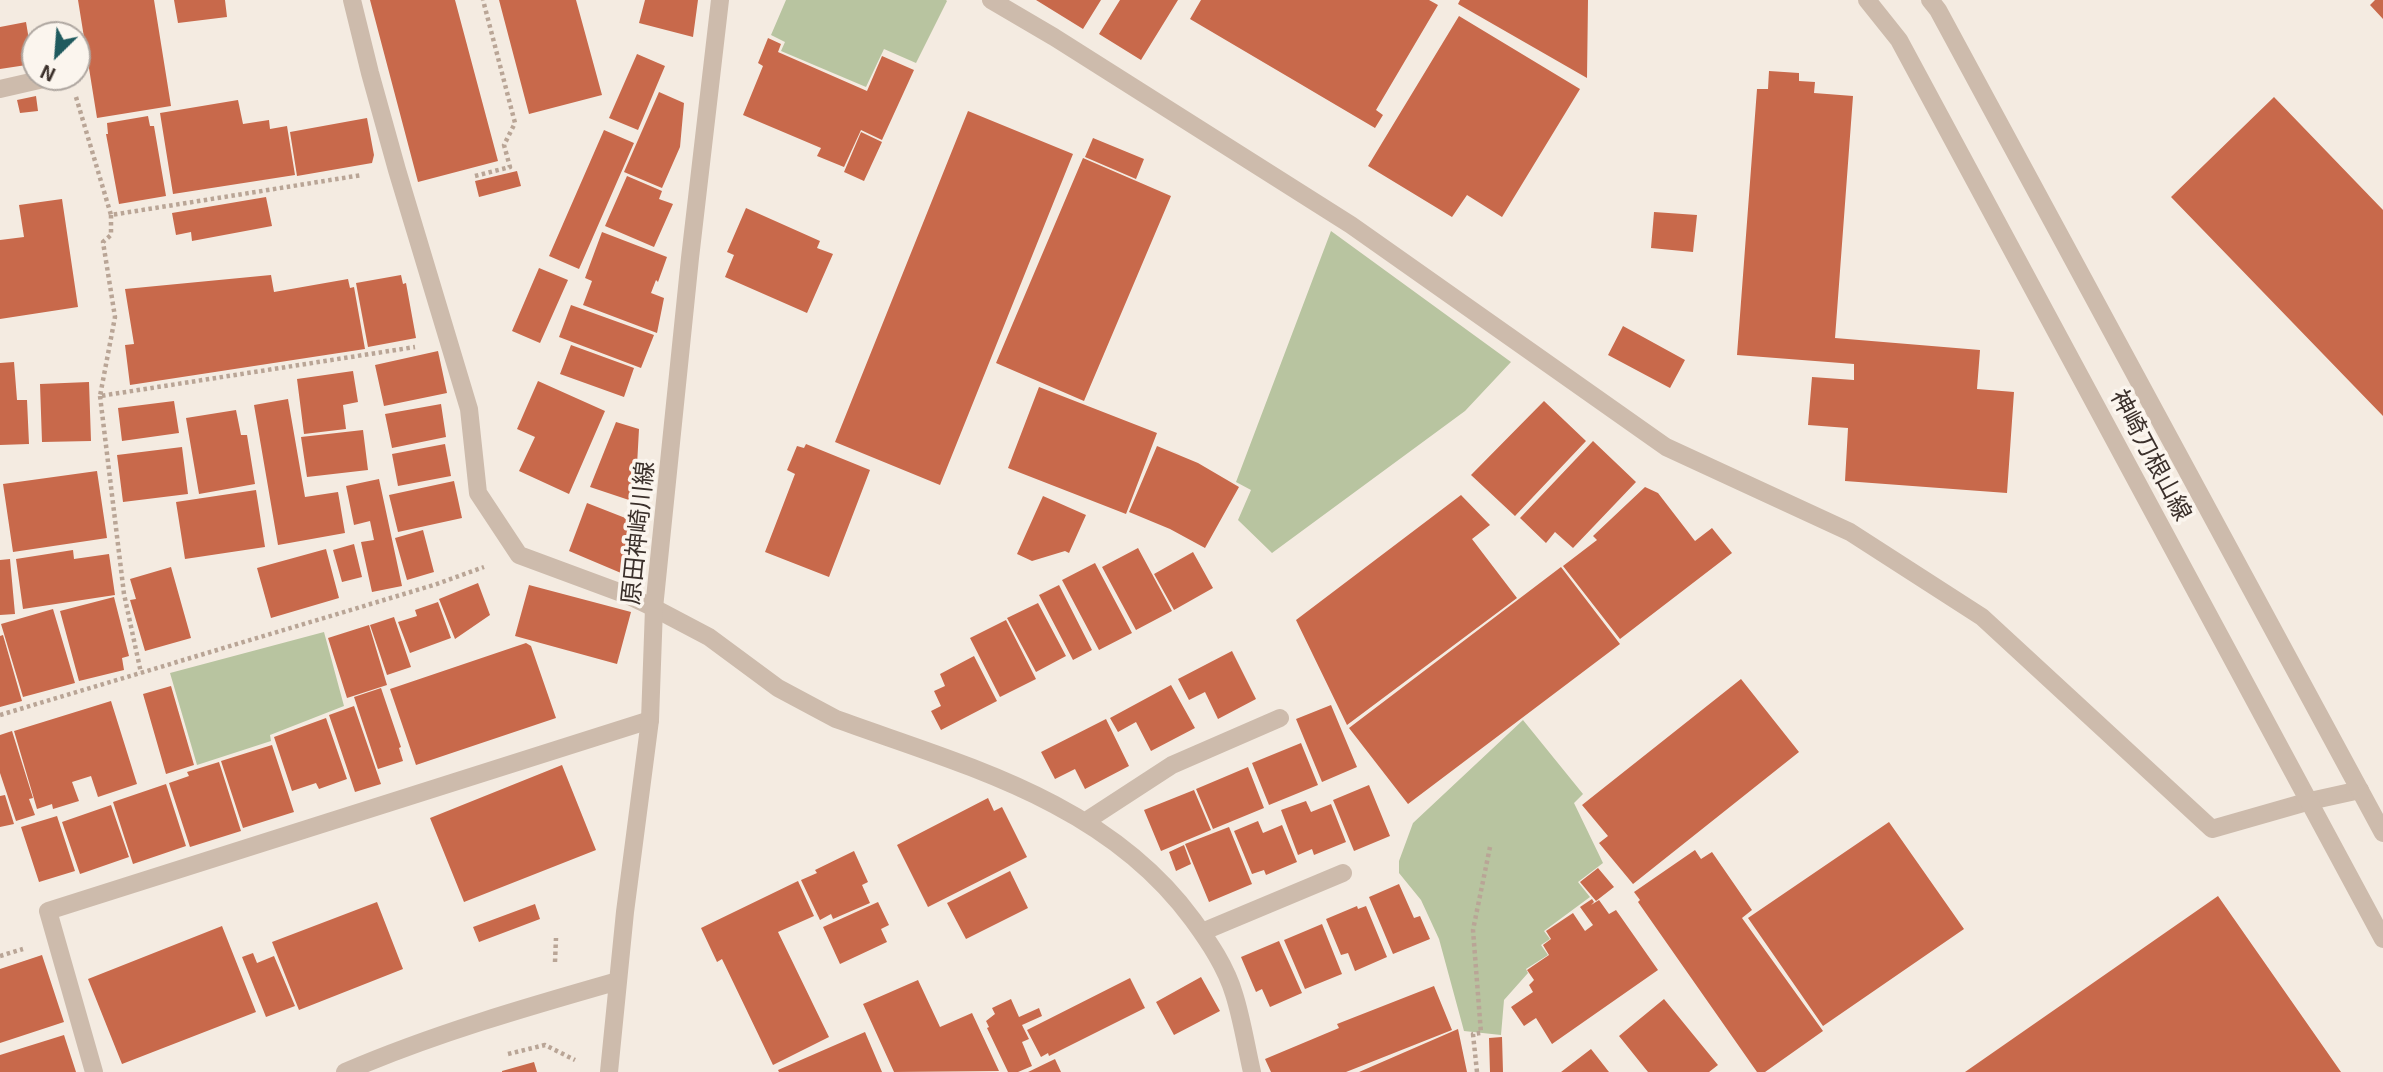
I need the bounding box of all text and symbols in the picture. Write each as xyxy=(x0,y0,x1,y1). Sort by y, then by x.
north arrow xyxy=(21,21,91,91)
text: N xyxy=(37,60,59,87)
street label: 神崎刀根山線 xyxy=(2104,385,2198,525)
street label: 原田神崎川線 xyxy=(616,460,660,606)

